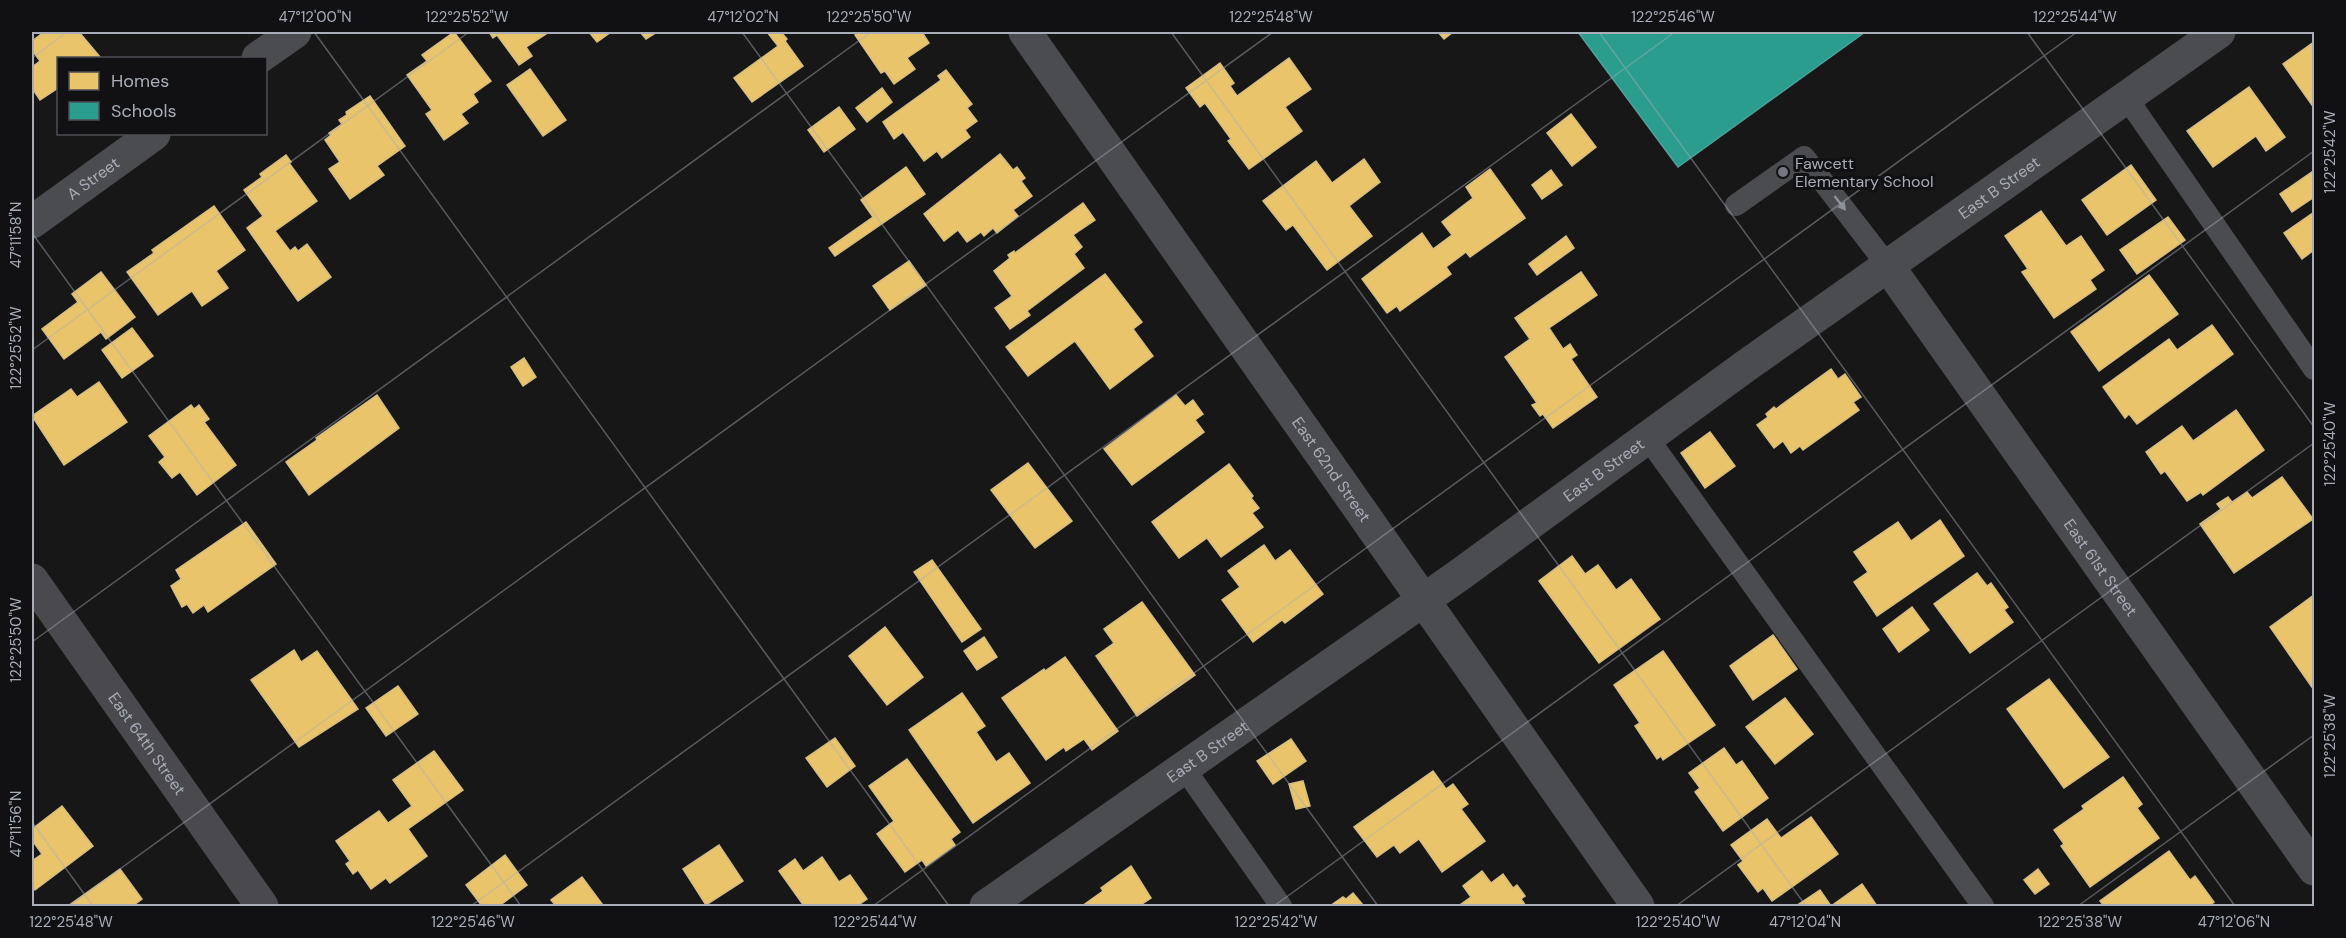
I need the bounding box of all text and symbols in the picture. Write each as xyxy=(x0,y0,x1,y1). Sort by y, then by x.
text: 47°12'00"N xyxy=(278,7,352,27)
text: 122°25'52"W xyxy=(426,7,509,27)
text: 47°12'02"N xyxy=(707,7,779,27)
text: 122°25'50"W xyxy=(827,7,912,27)
text: 122°25'48"W xyxy=(1229,7,1313,27)
text: 122°25'46"W xyxy=(1631,7,1715,27)
text: 122°25'44"W xyxy=(2033,7,2117,27)
legend xyxy=(57,57,267,135)
text: Homes xyxy=(111,69,169,93)
text: Schools xyxy=(111,99,176,123)
text: 122°25'42"W xyxy=(2320,110,2340,193)
street label: East B Street xyxy=(1954,151,2044,223)
street label: A Street xyxy=(62,152,123,204)
place label: Fawcett Elementary School xyxy=(1795,153,1933,192)
marker: Fawcett Elementary School xyxy=(1776,165,1790,179)
one-way arrow xyxy=(1834,195,1847,211)
text: 47°11'58"N xyxy=(6,202,26,268)
text: 122°25'52"W xyxy=(6,306,26,390)
text: 122°25'40"W xyxy=(2320,401,2340,486)
street label: East 62nd Street xyxy=(1288,413,1376,526)
street label: East B Street xyxy=(1559,433,1648,506)
street label: East 61st Street xyxy=(2059,514,2143,620)
text: 122°25'50"W xyxy=(6,597,26,682)
street label: East 64th Street xyxy=(104,688,191,799)
text: 122°25'38"W xyxy=(2320,694,2340,778)
street label: East B Street xyxy=(1162,715,1252,787)
text: 47°11'56"N xyxy=(6,791,26,857)
text: 122°25'48"W xyxy=(29,912,113,932)
text: 122°25'46"W xyxy=(431,912,515,932)
text: 122°25'44"W xyxy=(833,912,917,932)
text: 122°25'42"W xyxy=(1235,912,1318,932)
text: 122°25'40"W xyxy=(1636,912,1721,932)
text: 47°12'04"N xyxy=(1769,912,1841,932)
text: 122°25'38"W xyxy=(2038,912,2122,932)
text: 47°12'06"N xyxy=(2198,912,2270,932)

